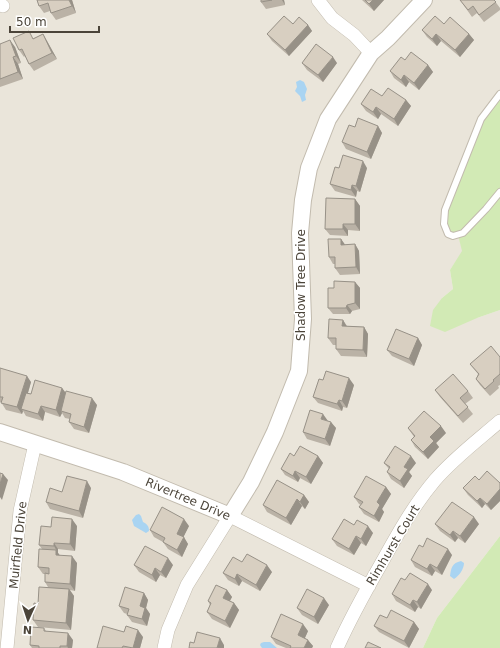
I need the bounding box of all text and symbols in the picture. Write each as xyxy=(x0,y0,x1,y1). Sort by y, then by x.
scale bar xyxy=(10,8,99,34)
text: 50 m xyxy=(16,15,47,29)
street label: Shadow Tree Drive xyxy=(294,229,308,341)
street label: Rivertree Drive xyxy=(143,475,233,523)
street label: Muirfield Drive xyxy=(6,501,30,589)
street label: Rimhurst Court xyxy=(364,502,423,588)
north arrow xyxy=(8,600,48,640)
text: N xyxy=(23,623,32,636)

